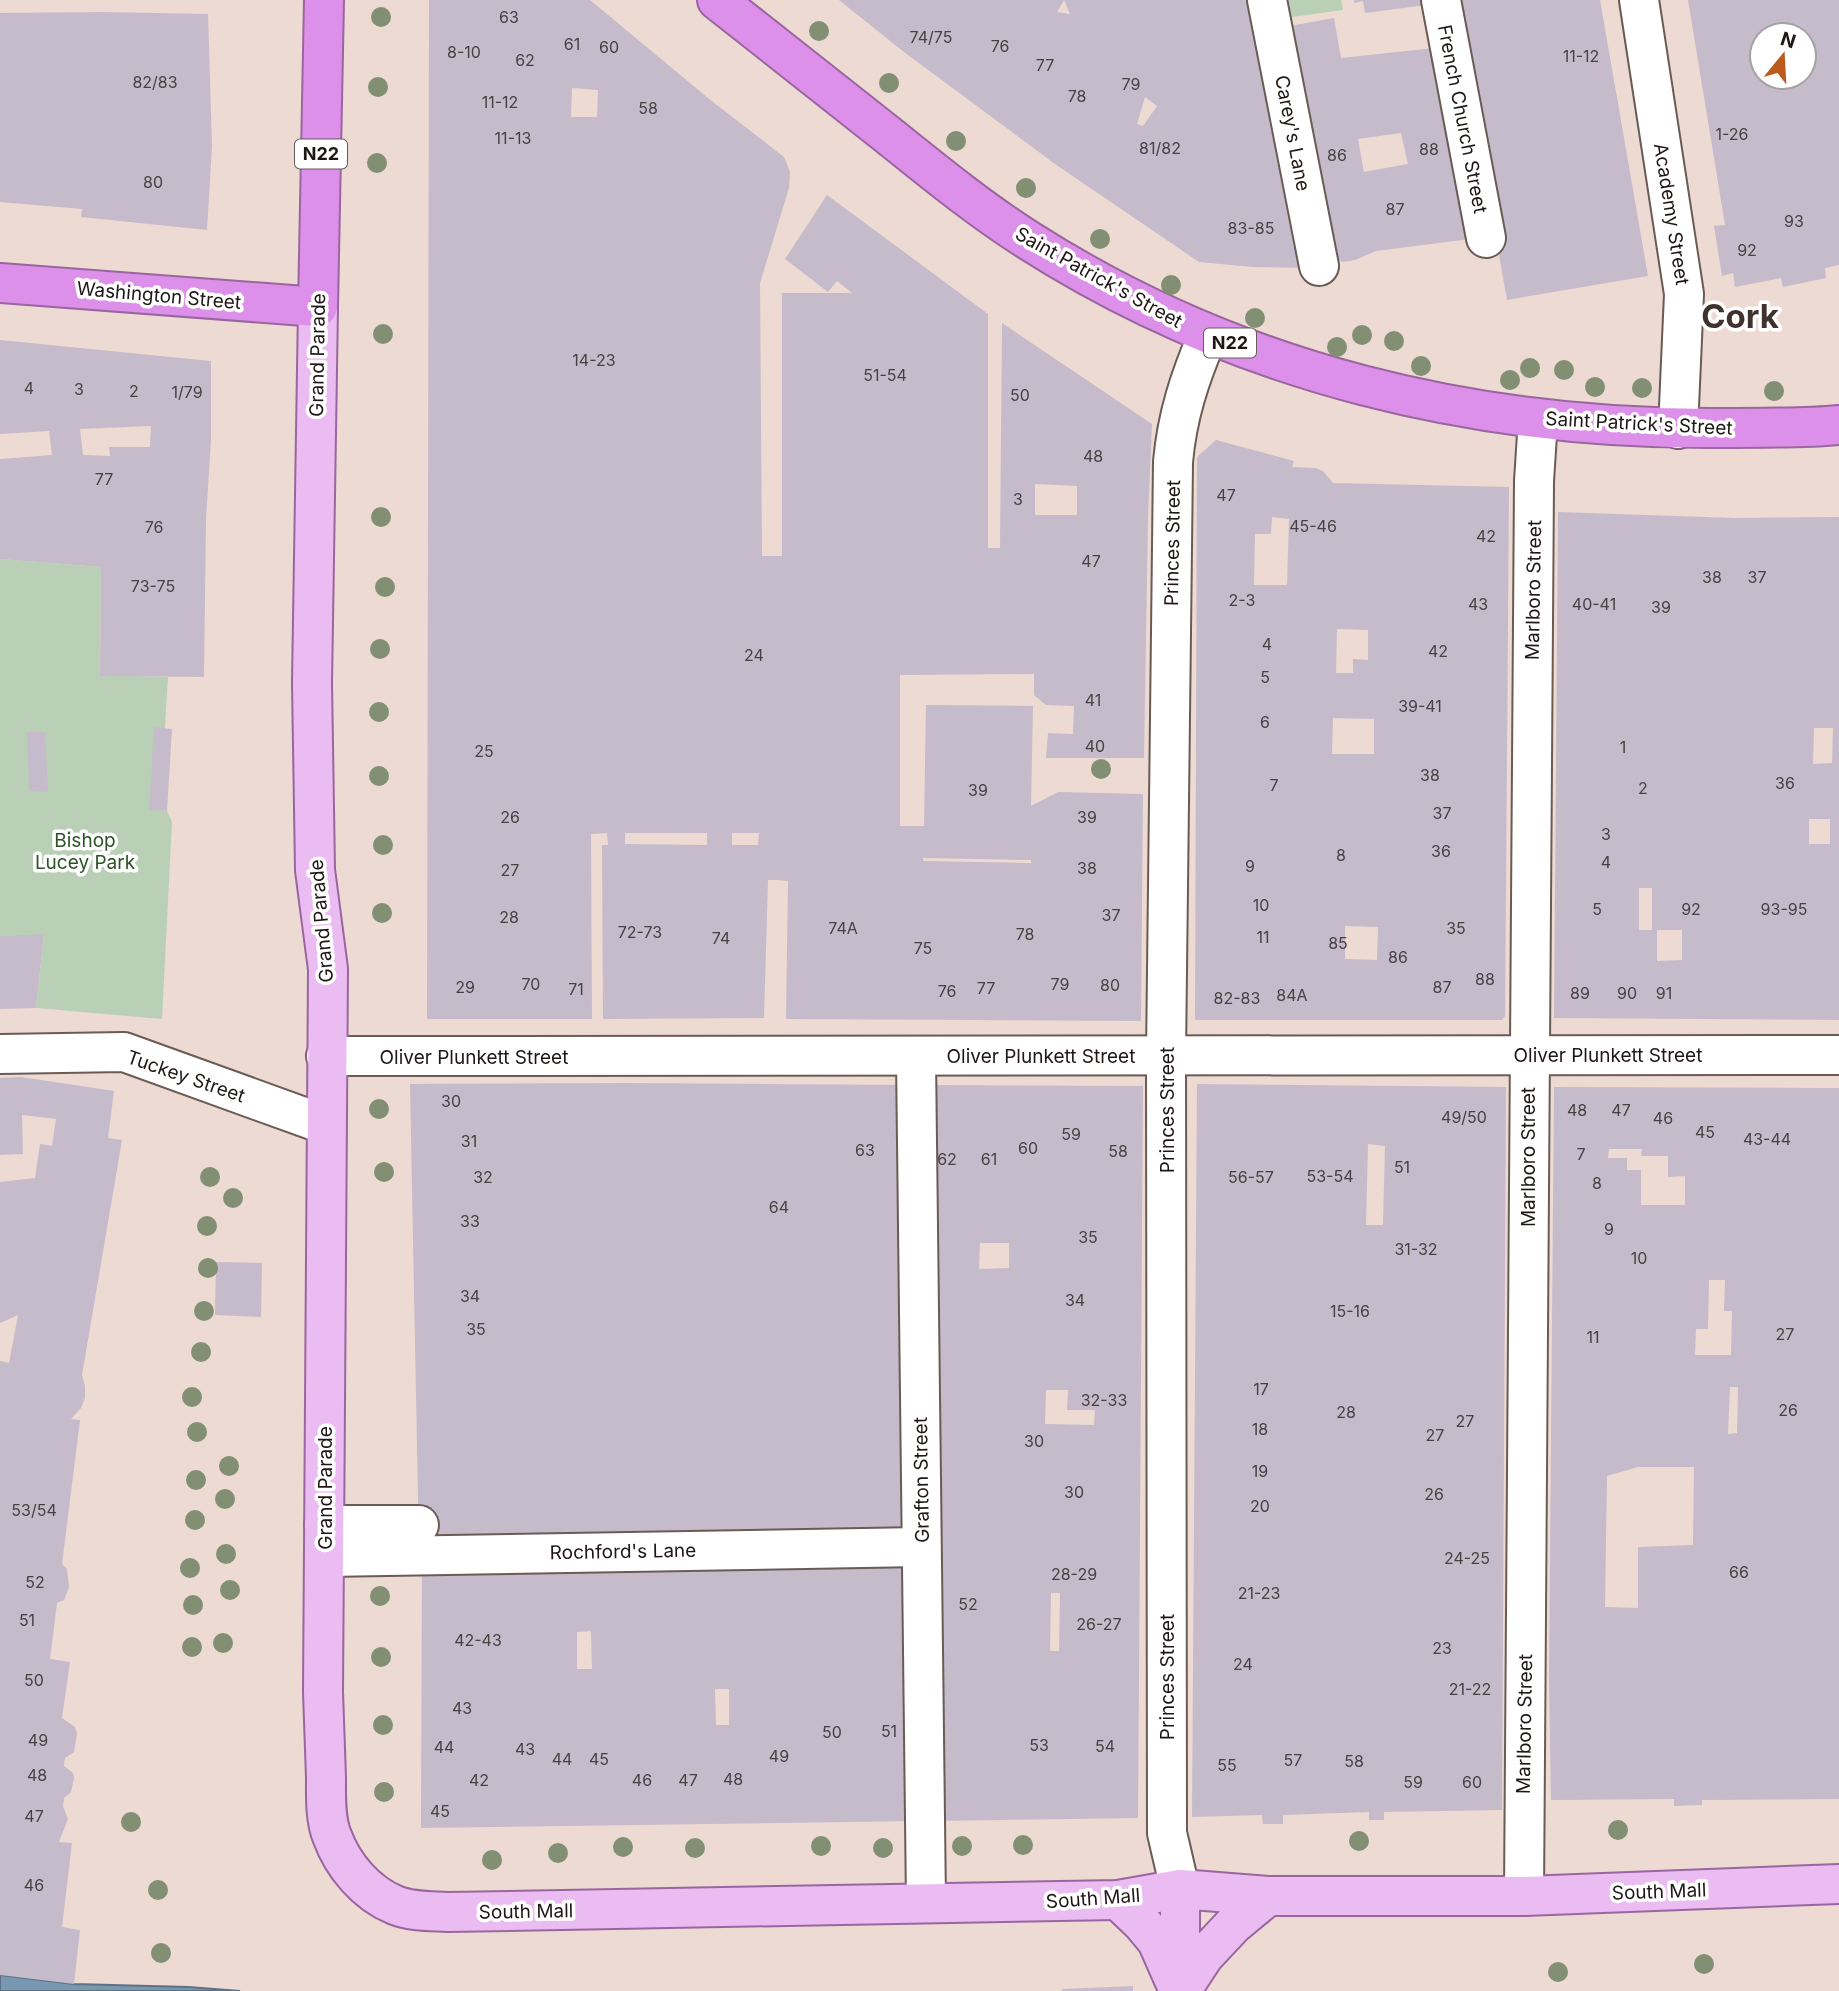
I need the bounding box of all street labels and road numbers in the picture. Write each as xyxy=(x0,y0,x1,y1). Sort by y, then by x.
street label: French Church Street xyxy=(1433,23,1492,215)
street label: Carey's Lane xyxy=(1270,73,1315,193)
road number: N22 xyxy=(295,140,347,168)
street label: Academy Street xyxy=(1649,141,1694,287)
street label: Saint Patrick's Street xyxy=(1011,222,1186,333)
street label: Washington Street xyxy=(76,277,242,314)
street label: Grand Parade xyxy=(305,293,330,417)
road number: N22 xyxy=(1204,328,1256,358)
street label: Saint Patrick's Street xyxy=(1545,407,1733,440)
street label: Princes Street xyxy=(1160,480,1185,606)
street label: Marlboro Street xyxy=(1521,520,1546,660)
street label: Grand Parade xyxy=(305,858,338,983)
street label: Oliver Plunkett Street xyxy=(1514,1044,1702,1067)
street label: Oliver Plunkett Street xyxy=(947,1045,1135,1068)
street label: Tuckey Street xyxy=(124,1046,248,1107)
street label: Oliver Plunkett Street xyxy=(380,1046,568,1069)
street label: Princes Street xyxy=(1156,1047,1179,1173)
street label: Marlboro Street xyxy=(1517,1087,1540,1227)
street label: Grafton Street xyxy=(909,1417,934,1543)
street label: Grand Parade xyxy=(314,1426,337,1550)
street label: Rochford's Lane xyxy=(550,1539,696,1564)
street label: Princes Street xyxy=(1156,1614,1179,1740)
street label: Marlboro Street xyxy=(1512,1654,1537,1794)
street label: South Mall xyxy=(1611,1878,1707,1905)
street label: South Mall xyxy=(1045,1884,1141,1913)
street label: South Mall xyxy=(478,1899,574,1924)

